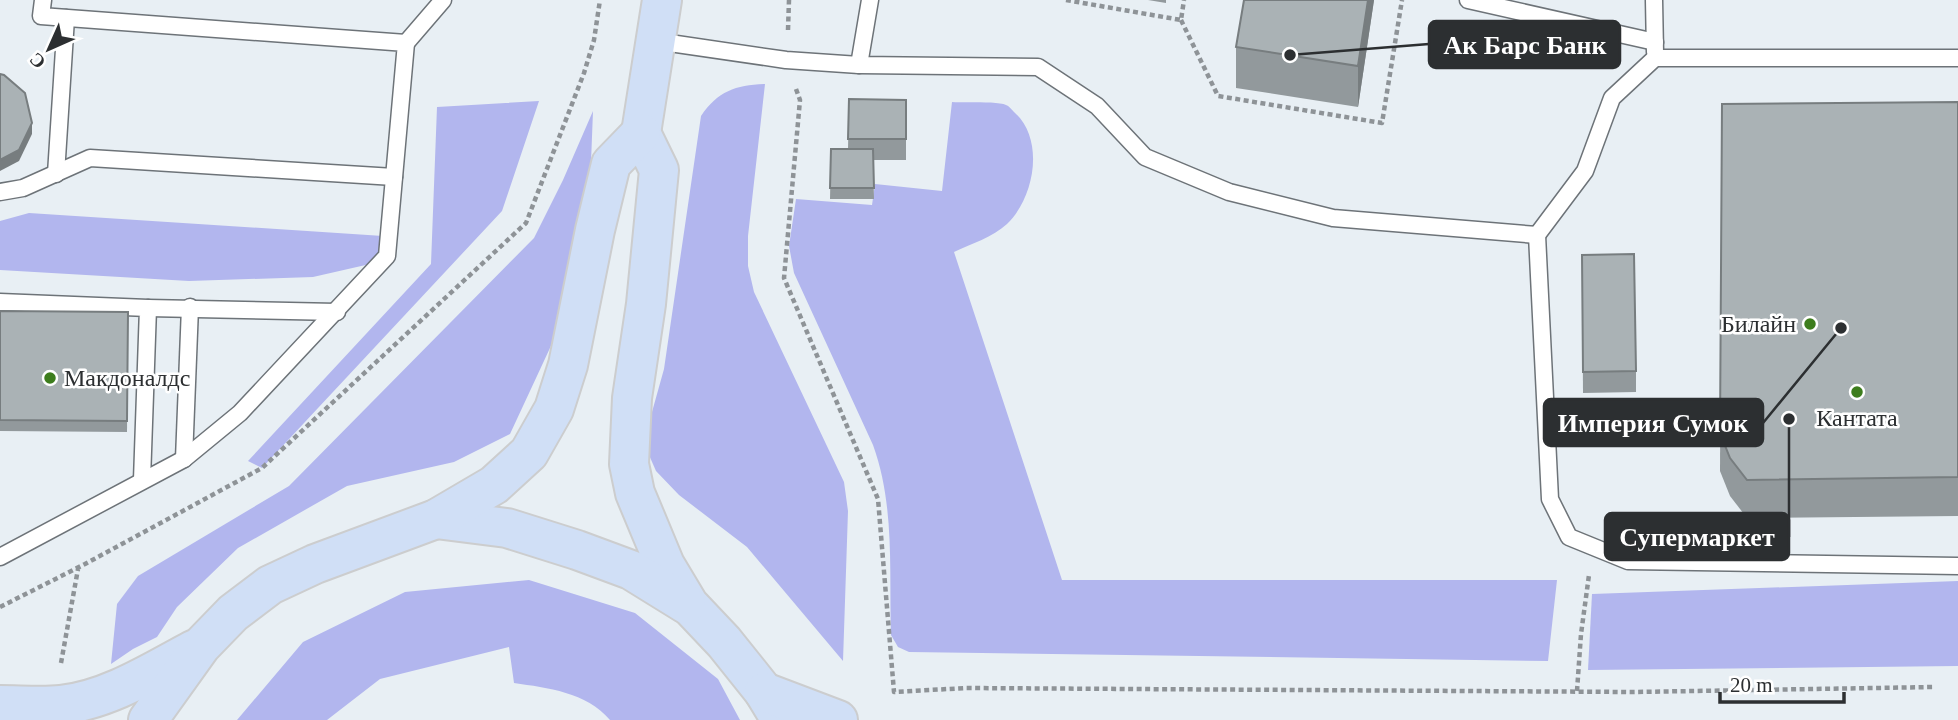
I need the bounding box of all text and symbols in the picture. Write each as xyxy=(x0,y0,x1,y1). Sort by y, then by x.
north arrow xyxy=(14,14,84,84)
callout: Ак Барс Банк xyxy=(1429,21,1620,68)
text: Ак Барс Банк xyxy=(1443,31,1607,60)
text: С xyxy=(25,48,50,73)
place label: Билайн xyxy=(1721,311,1796,337)
marker: Билайн xyxy=(1802,316,1818,332)
place label: Макдоналдс xyxy=(64,365,190,391)
marker: Макдоналдс xyxy=(42,370,58,386)
marker: Кантата xyxy=(1849,384,1865,400)
callout: Империя Сумок xyxy=(1544,399,1763,446)
place label: Кантата xyxy=(1816,405,1898,431)
text: Империя Сумок xyxy=(1558,409,1748,438)
callout: Супермаркет xyxy=(1605,513,1789,560)
text: Супермаркет xyxy=(1619,523,1775,552)
scale bar xyxy=(1720,660,1844,704)
text: 20 m xyxy=(1730,673,1773,697)

